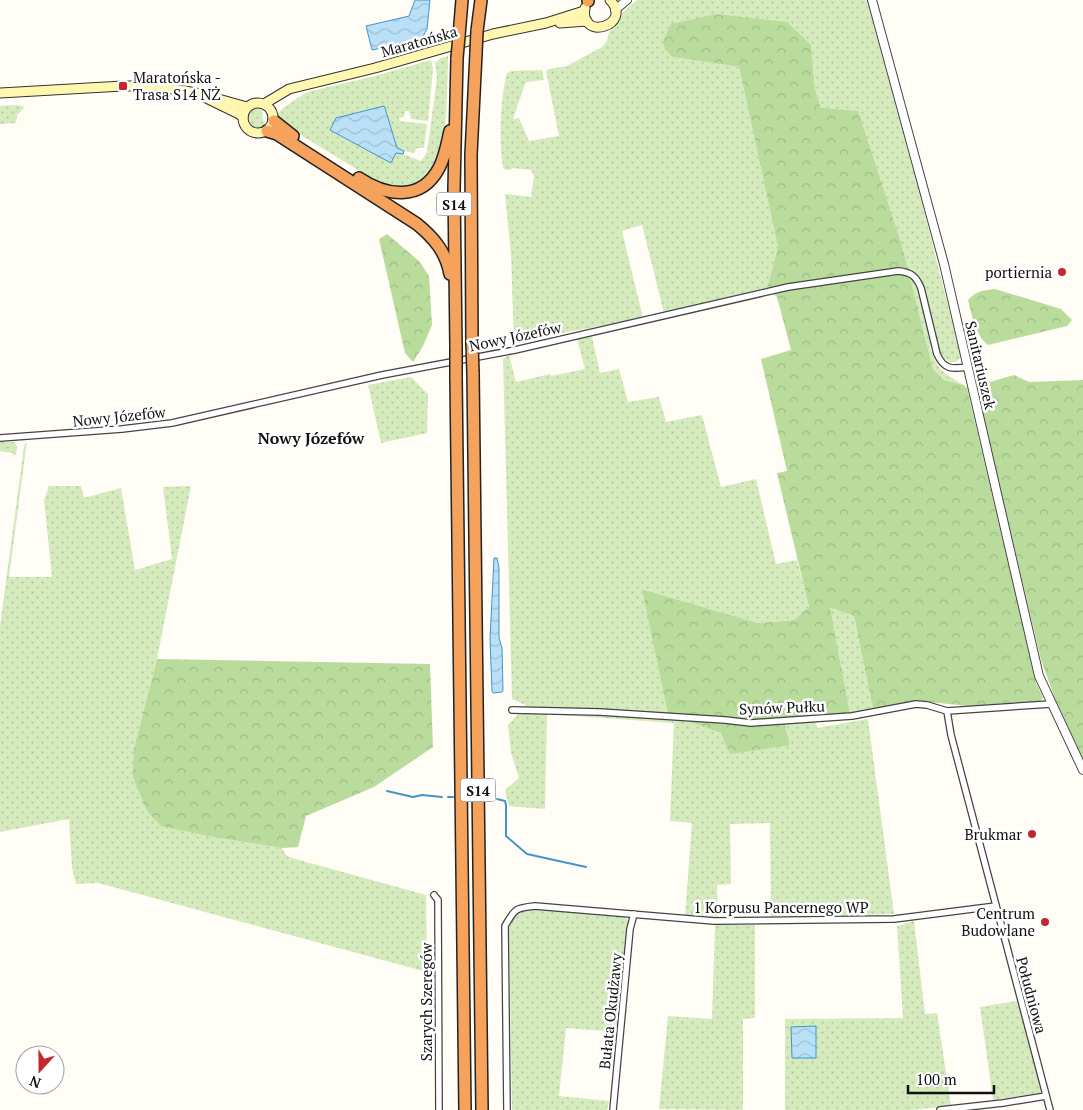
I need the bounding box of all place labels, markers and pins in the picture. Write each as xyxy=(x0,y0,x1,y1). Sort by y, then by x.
place label: Maratońska - Trasa S14 NŻ xyxy=(133,67,221,104)
marker: Maratońska - Trasa S14 NŻ xyxy=(117,80,129,92)
place label: portiernia xyxy=(985,262,1052,282)
marker: portiernia xyxy=(1056,266,1068,278)
place label: Brukmar xyxy=(964,824,1022,844)
marker: Brukmar xyxy=(1026,828,1038,840)
place label: Centrum Budowlane xyxy=(961,903,1035,940)
marker: Centrum Budowlane xyxy=(1039,916,1051,928)

